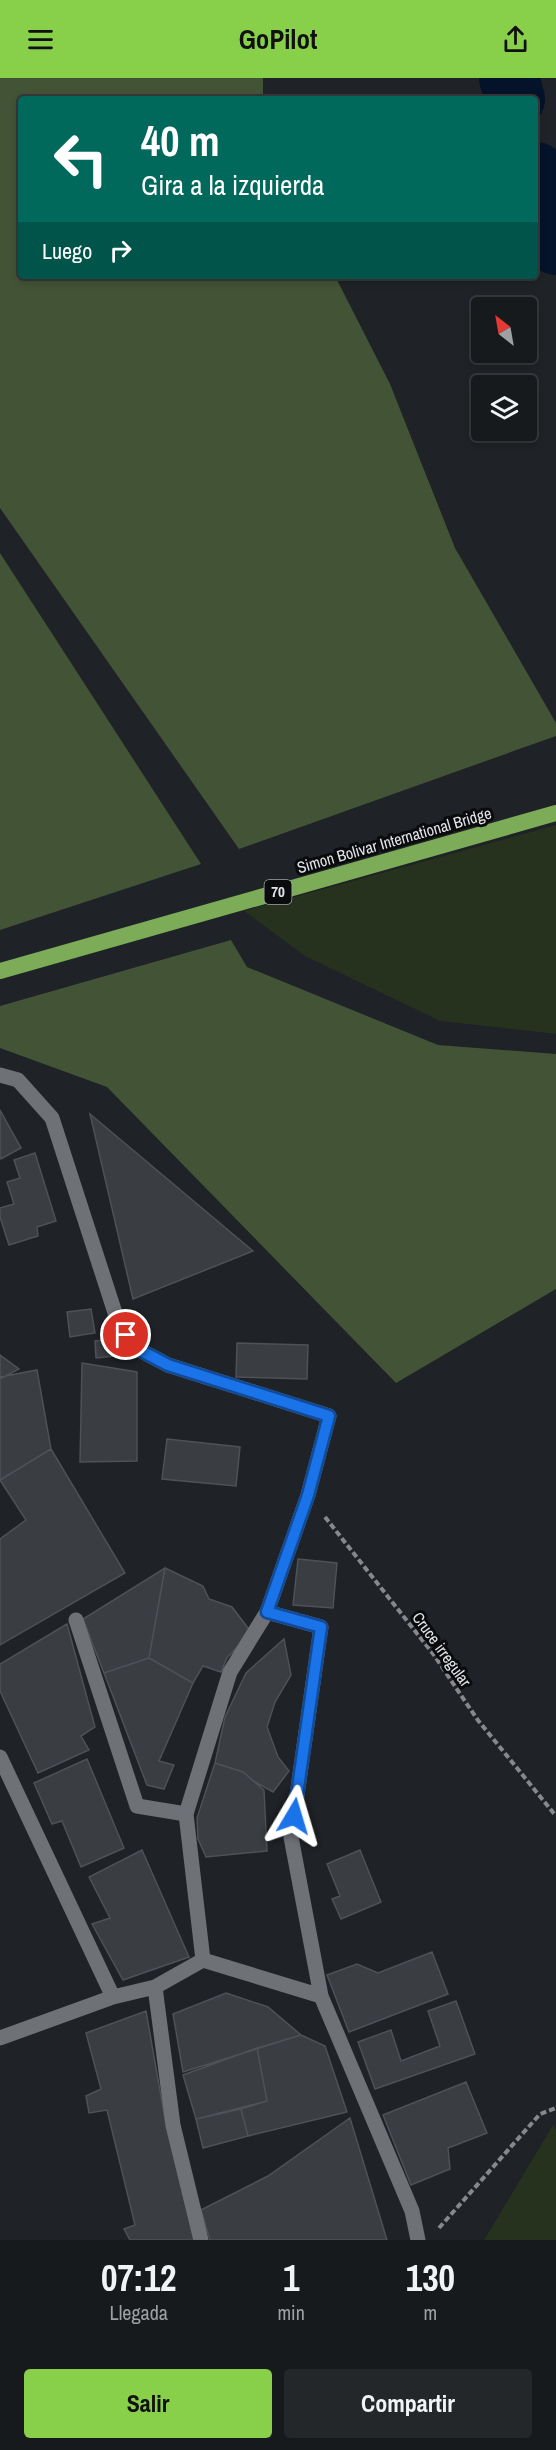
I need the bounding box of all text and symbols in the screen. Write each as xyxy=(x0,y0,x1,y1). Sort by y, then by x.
text: GoPilot xyxy=(239,21,317,57)
icon: menu xyxy=(24,23,57,56)
icon: share xyxy=(499,23,532,56)
text: 40 m xyxy=(141,113,220,169)
icon: left xyxy=(42,120,120,198)
text: Gira a la izquierda xyxy=(141,167,324,203)
icon: right xyxy=(104,234,137,267)
text: Luego xyxy=(42,236,92,266)
north arrow xyxy=(471,297,537,363)
map controls xyxy=(471,297,537,441)
button: layers xyxy=(471,375,537,441)
street label: Simon Bolivar International Bridge xyxy=(294,802,494,878)
road number: 70 xyxy=(264,880,292,904)
pin xyxy=(100,1309,151,1360)
icon: arrive xyxy=(109,1318,142,1351)
street label: Cruce irregular xyxy=(407,1607,477,1691)
position arrow xyxy=(262,1784,326,1848)
text: 07:12 xyxy=(101,2254,176,2302)
text: 1 xyxy=(283,2254,299,2302)
text: 130 xyxy=(406,2254,455,2302)
text: Llegada xyxy=(110,2299,168,2326)
text: min xyxy=(277,2299,305,2326)
text: m xyxy=(424,2299,437,2326)
button: Salir xyxy=(24,2369,272,2438)
button: Compartir xyxy=(284,2369,532,2438)

